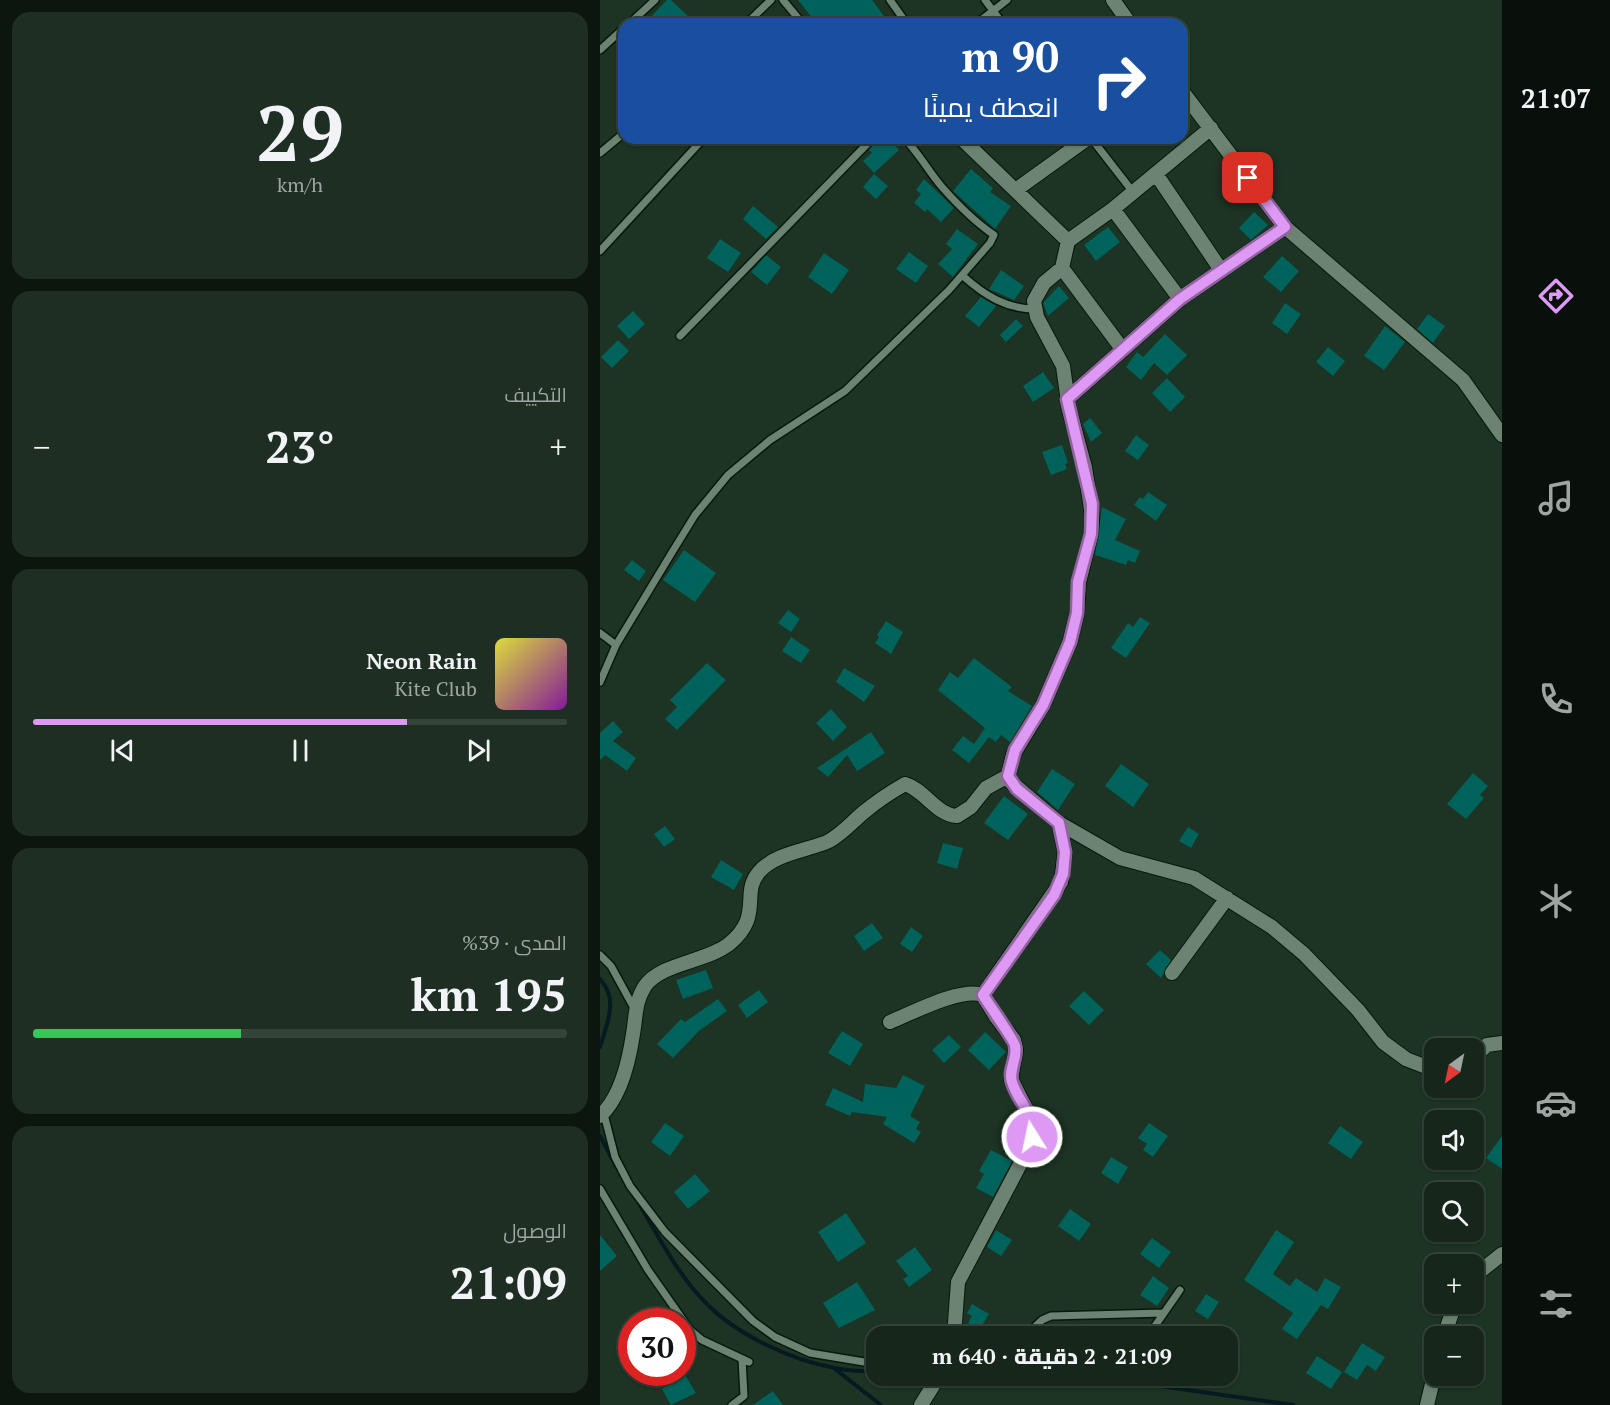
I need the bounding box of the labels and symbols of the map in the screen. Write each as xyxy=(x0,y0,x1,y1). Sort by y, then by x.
pin xyxy=(1222,152,1273,203)
north arrow xyxy=(1424,1038,1484,1098)
position arrow xyxy=(1000,1105,1064,1169)
speed limit sign: 30 xyxy=(618,1308,696,1386)

